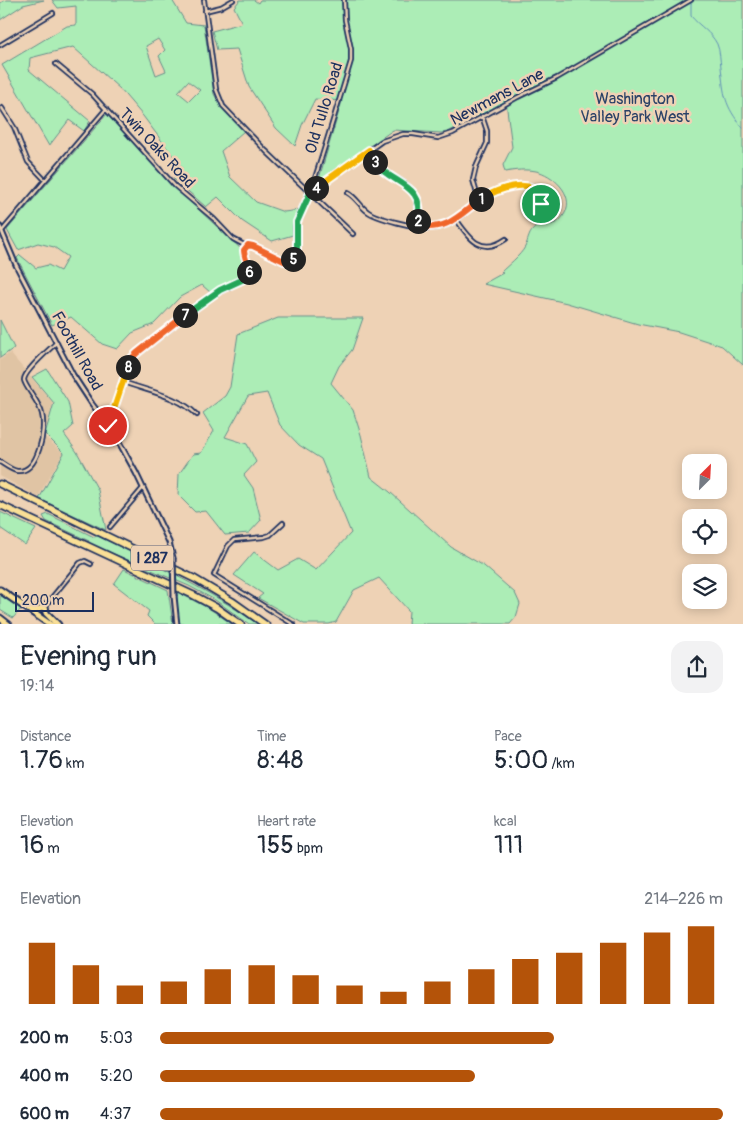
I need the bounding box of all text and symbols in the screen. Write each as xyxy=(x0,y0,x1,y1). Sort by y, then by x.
street label: Old Tullo Road xyxy=(301,60,347,156)
street label: Newmans Lane xyxy=(447,64,547,130)
park label: Washington Valley Park West xyxy=(580,89,690,127)
street label: Twin Oaks Road xyxy=(115,104,199,192)
pin: 3 xyxy=(362,150,388,174)
text: 3 xyxy=(372,154,379,171)
pin: 4 xyxy=(304,176,328,200)
text: 4 xyxy=(312,180,321,197)
pin xyxy=(520,183,562,225)
pin: 1 xyxy=(468,186,494,212)
icon: arrive xyxy=(527,190,555,218)
text: 1 xyxy=(479,191,484,208)
pin: 2 xyxy=(406,208,430,234)
text: 2 xyxy=(415,213,422,230)
pin: 5 xyxy=(280,246,306,272)
text: 5 xyxy=(290,251,297,268)
pin: 6 xyxy=(236,260,262,284)
text: 6 xyxy=(245,264,254,281)
pin: 7 xyxy=(172,302,198,328)
text: 7 xyxy=(182,307,189,324)
street label: Foothill Road xyxy=(47,308,107,394)
pin: 8 xyxy=(116,354,140,380)
text: 8 xyxy=(125,359,132,376)
pin xyxy=(87,405,129,447)
icon: check xyxy=(94,412,122,440)
north arrow xyxy=(682,454,728,499)
map controls xyxy=(682,454,727,609)
button: locate xyxy=(682,509,727,554)
road number: I 287 xyxy=(131,546,173,570)
button: layers xyxy=(682,564,727,609)
scale bar xyxy=(15,590,94,613)
text: 200 m xyxy=(22,592,64,609)
text: Evening run xyxy=(20,639,157,674)
button: share xyxy=(671,641,723,693)
text: 19:14 xyxy=(20,676,54,696)
text: Distance xyxy=(20,728,71,745)
text: Time xyxy=(257,728,286,745)
text: Pace xyxy=(494,728,522,745)
text: 1.76 xyxy=(20,745,63,776)
text: 8:48 xyxy=(257,745,303,776)
text: 5:00 xyxy=(494,745,548,776)
text: km xyxy=(63,755,84,772)
text: /km xyxy=(548,755,575,772)
text: Elevation xyxy=(20,813,73,830)
text: Heart rate xyxy=(257,813,316,830)
text: kcal xyxy=(494,813,517,830)
text: 16 xyxy=(20,830,44,861)
text: 155 xyxy=(257,830,294,861)
text: 111 xyxy=(494,830,523,861)
text: m xyxy=(44,840,60,857)
text: bpm xyxy=(294,840,323,857)
text: Elevation xyxy=(20,889,81,909)
text: 214–226 m xyxy=(644,889,723,909)
text: 200 m xyxy=(20,1028,68,1048)
text: 5:03 xyxy=(100,1028,133,1048)
text: 400 m xyxy=(20,1066,69,1086)
text: 5:20 xyxy=(100,1066,133,1086)
text: 600 m xyxy=(20,1104,69,1124)
text: 4:37 xyxy=(100,1104,131,1124)

